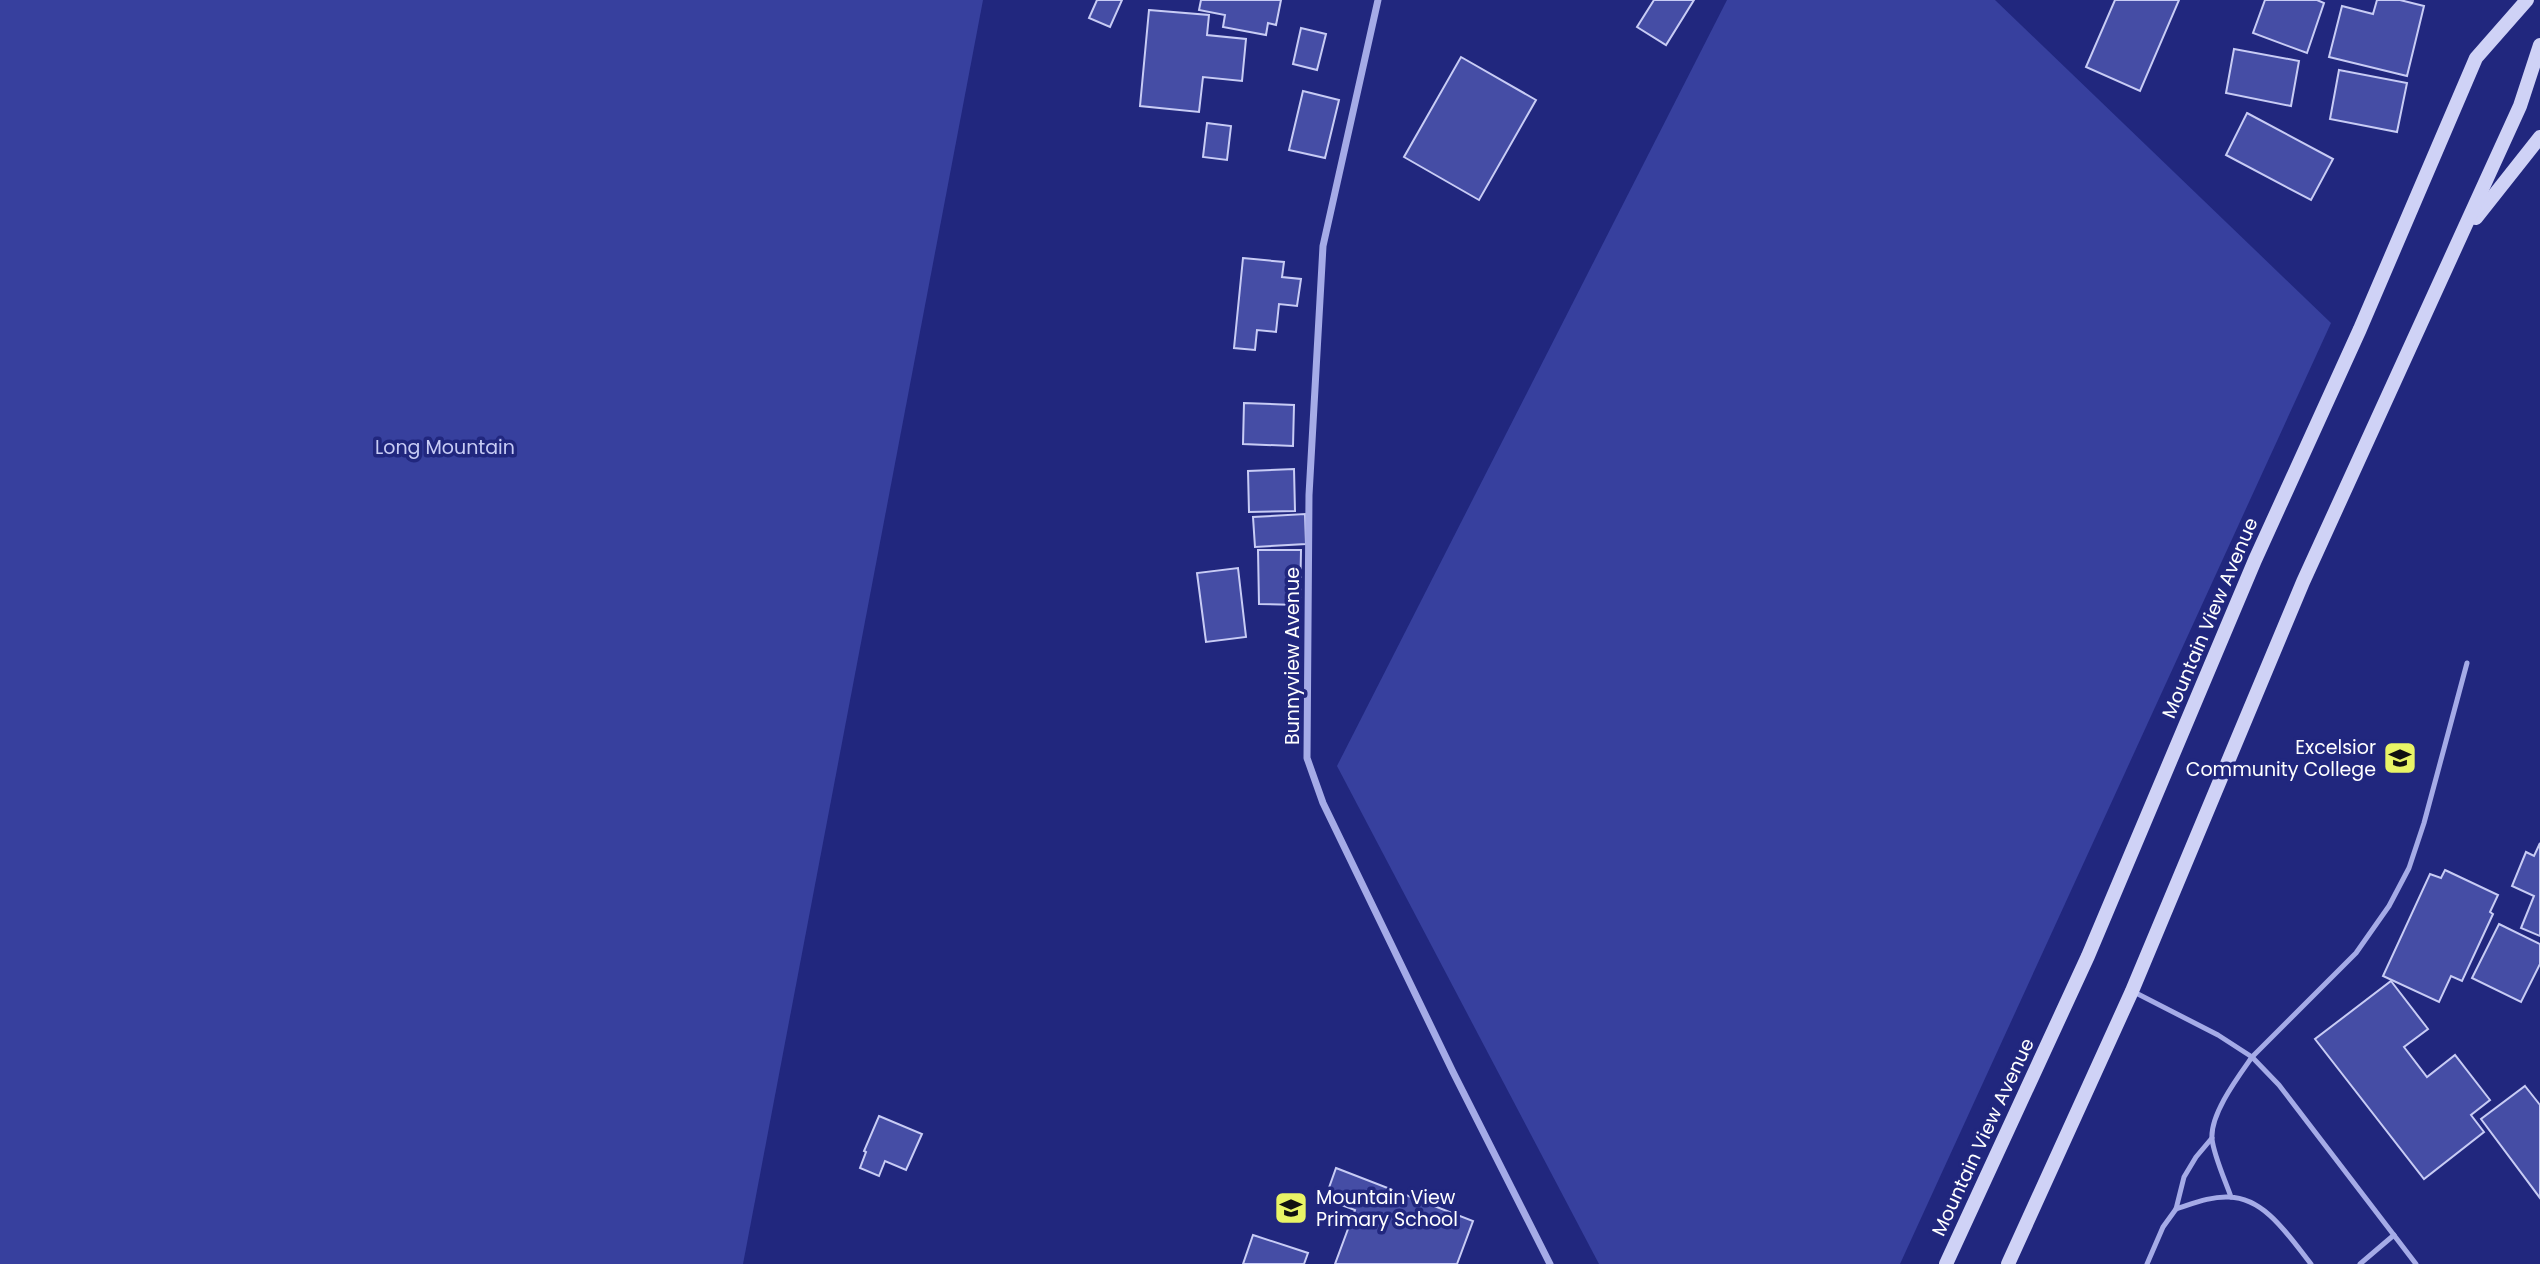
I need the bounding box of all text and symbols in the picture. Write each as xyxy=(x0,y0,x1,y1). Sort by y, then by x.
park label: Long Mountain xyxy=(375,434,515,461)
street label: Mountain View Avenue xyxy=(2155,513,2265,723)
street label: Bunnyview Avenue xyxy=(1279,567,1306,745)
place label: Excelsior Community College xyxy=(2186,734,2376,783)
school or university icon: Excelsior Community College xyxy=(2381,739,2419,777)
street label: Mountain View Avenue xyxy=(1925,1033,2041,1241)
place label: Mountain View Primary School xyxy=(1316,1184,1458,1233)
school or university icon: Mountain View Primary School xyxy=(1272,1189,1310,1227)

